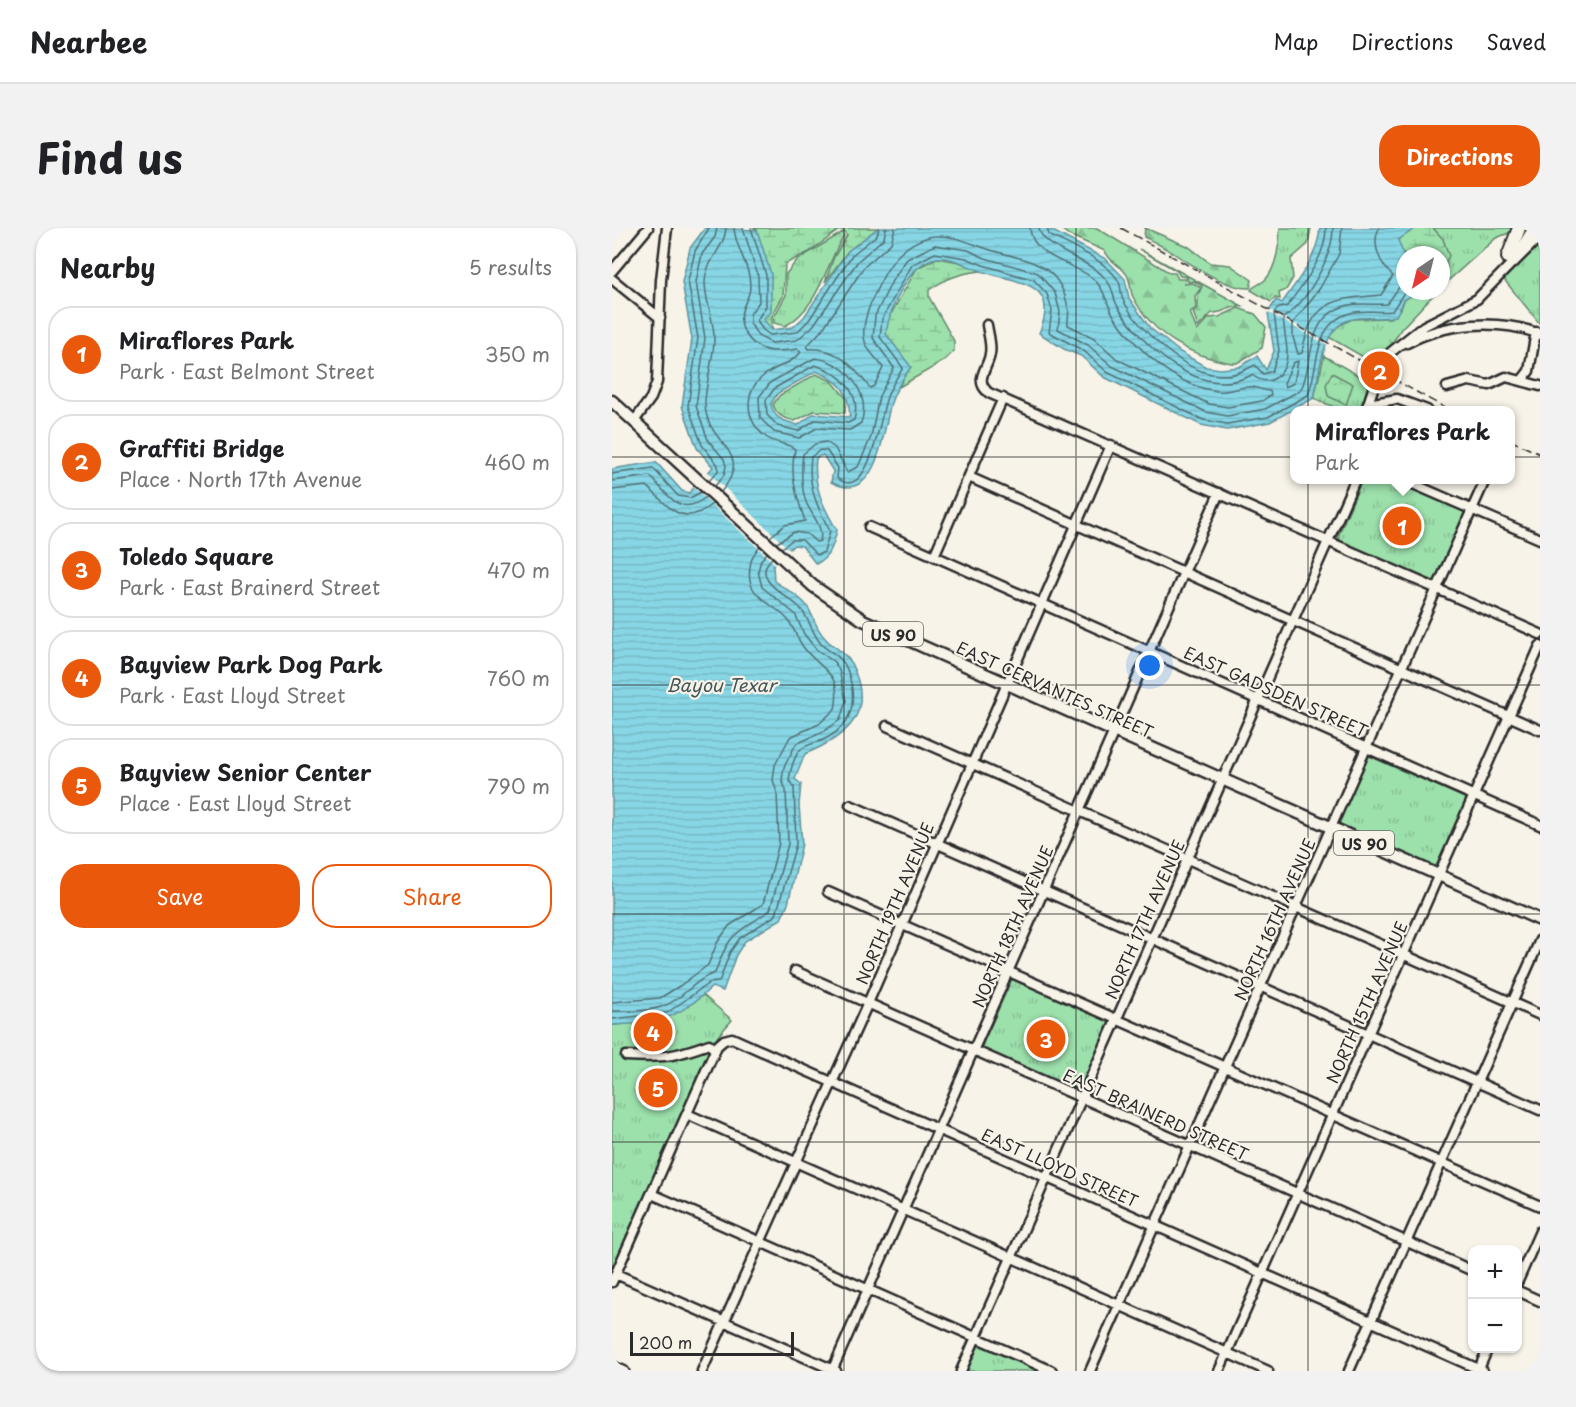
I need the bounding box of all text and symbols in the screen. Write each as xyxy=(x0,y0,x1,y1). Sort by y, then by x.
text: Nearbee xyxy=(30,20,147,63)
text: Map xyxy=(1273,25,1318,57)
text: Directions xyxy=(1351,25,1453,57)
text: Saved xyxy=(1486,25,1546,57)
text: Find us xyxy=(36,125,183,188)
button: Directions xyxy=(1379,125,1540,187)
north arrow xyxy=(1396,246,1450,300)
text: Nearby xyxy=(60,248,155,287)
text: 5 results xyxy=(469,252,552,282)
text: Miraflores Park xyxy=(119,323,294,356)
text: 1 xyxy=(77,339,86,369)
text: 350 m xyxy=(485,339,550,369)
pin: 2 xyxy=(1360,348,1400,394)
text: Park · East Belmont Street xyxy=(119,356,375,386)
popup xyxy=(1290,406,1515,484)
text: Miraflores Park xyxy=(1315,414,1490,447)
text: Graffiti Bridge xyxy=(119,431,284,464)
text: 2 xyxy=(74,447,89,477)
text: 460 m xyxy=(484,447,550,477)
text: Park xyxy=(1315,447,1360,477)
text: Place · North 17th Avenue xyxy=(119,464,362,494)
pin: 1 xyxy=(1382,504,1422,548)
text: Toledo Square xyxy=(119,539,274,572)
text: 3 xyxy=(75,555,88,585)
text: 470 m xyxy=(487,555,550,585)
text: Park · East Brainerd Street xyxy=(119,572,380,602)
road number: US 90 xyxy=(863,622,923,646)
street label: EAST CERVANTES STREET xyxy=(953,635,1157,743)
street label: EAST GADSDEN STREET xyxy=(1180,640,1372,742)
text: Bayview Park Dog Park xyxy=(119,647,383,680)
your location xyxy=(1135,651,1164,680)
text: 4 xyxy=(75,663,88,693)
text: 760 m xyxy=(487,663,550,693)
water label: Bayou Texar xyxy=(666,671,779,698)
text: Park · East Lloyd Street xyxy=(119,680,345,710)
text: Bayview Senior Center xyxy=(119,755,371,788)
text: 5 xyxy=(75,771,88,801)
text: 790 m xyxy=(487,771,550,801)
text: Place · East Lloyd Street xyxy=(119,788,351,818)
street label: NORTH 19TH AVENUE xyxy=(849,818,939,988)
road number: US 90 xyxy=(1334,831,1394,855)
street label: NORTH 16TH AVENUE xyxy=(1227,834,1321,1004)
street label: NORTH 17TH AVENUE xyxy=(1098,836,1190,1002)
street label: NORTH 18TH AVENUE xyxy=(965,841,1059,1011)
button: Save xyxy=(60,864,300,928)
button: Share xyxy=(312,864,552,928)
street label: NORTH 15TH AVENUE xyxy=(1319,917,1413,1087)
pin: 4 xyxy=(634,1010,672,1054)
pin: 3 xyxy=(1026,1016,1066,1062)
street label: EAST BRAINERD STREET xyxy=(1060,1062,1253,1166)
pin: 5 xyxy=(638,1066,678,1110)
street label: EAST LLOYD STREET xyxy=(978,1122,1142,1212)
map controls xyxy=(1468,1245,1522,1353)
button: + xyxy=(1468,1245,1522,1299)
button: − xyxy=(1468,1299,1522,1353)
scale bar xyxy=(630,1329,794,1356)
text: 200 m xyxy=(639,1330,692,1354)

